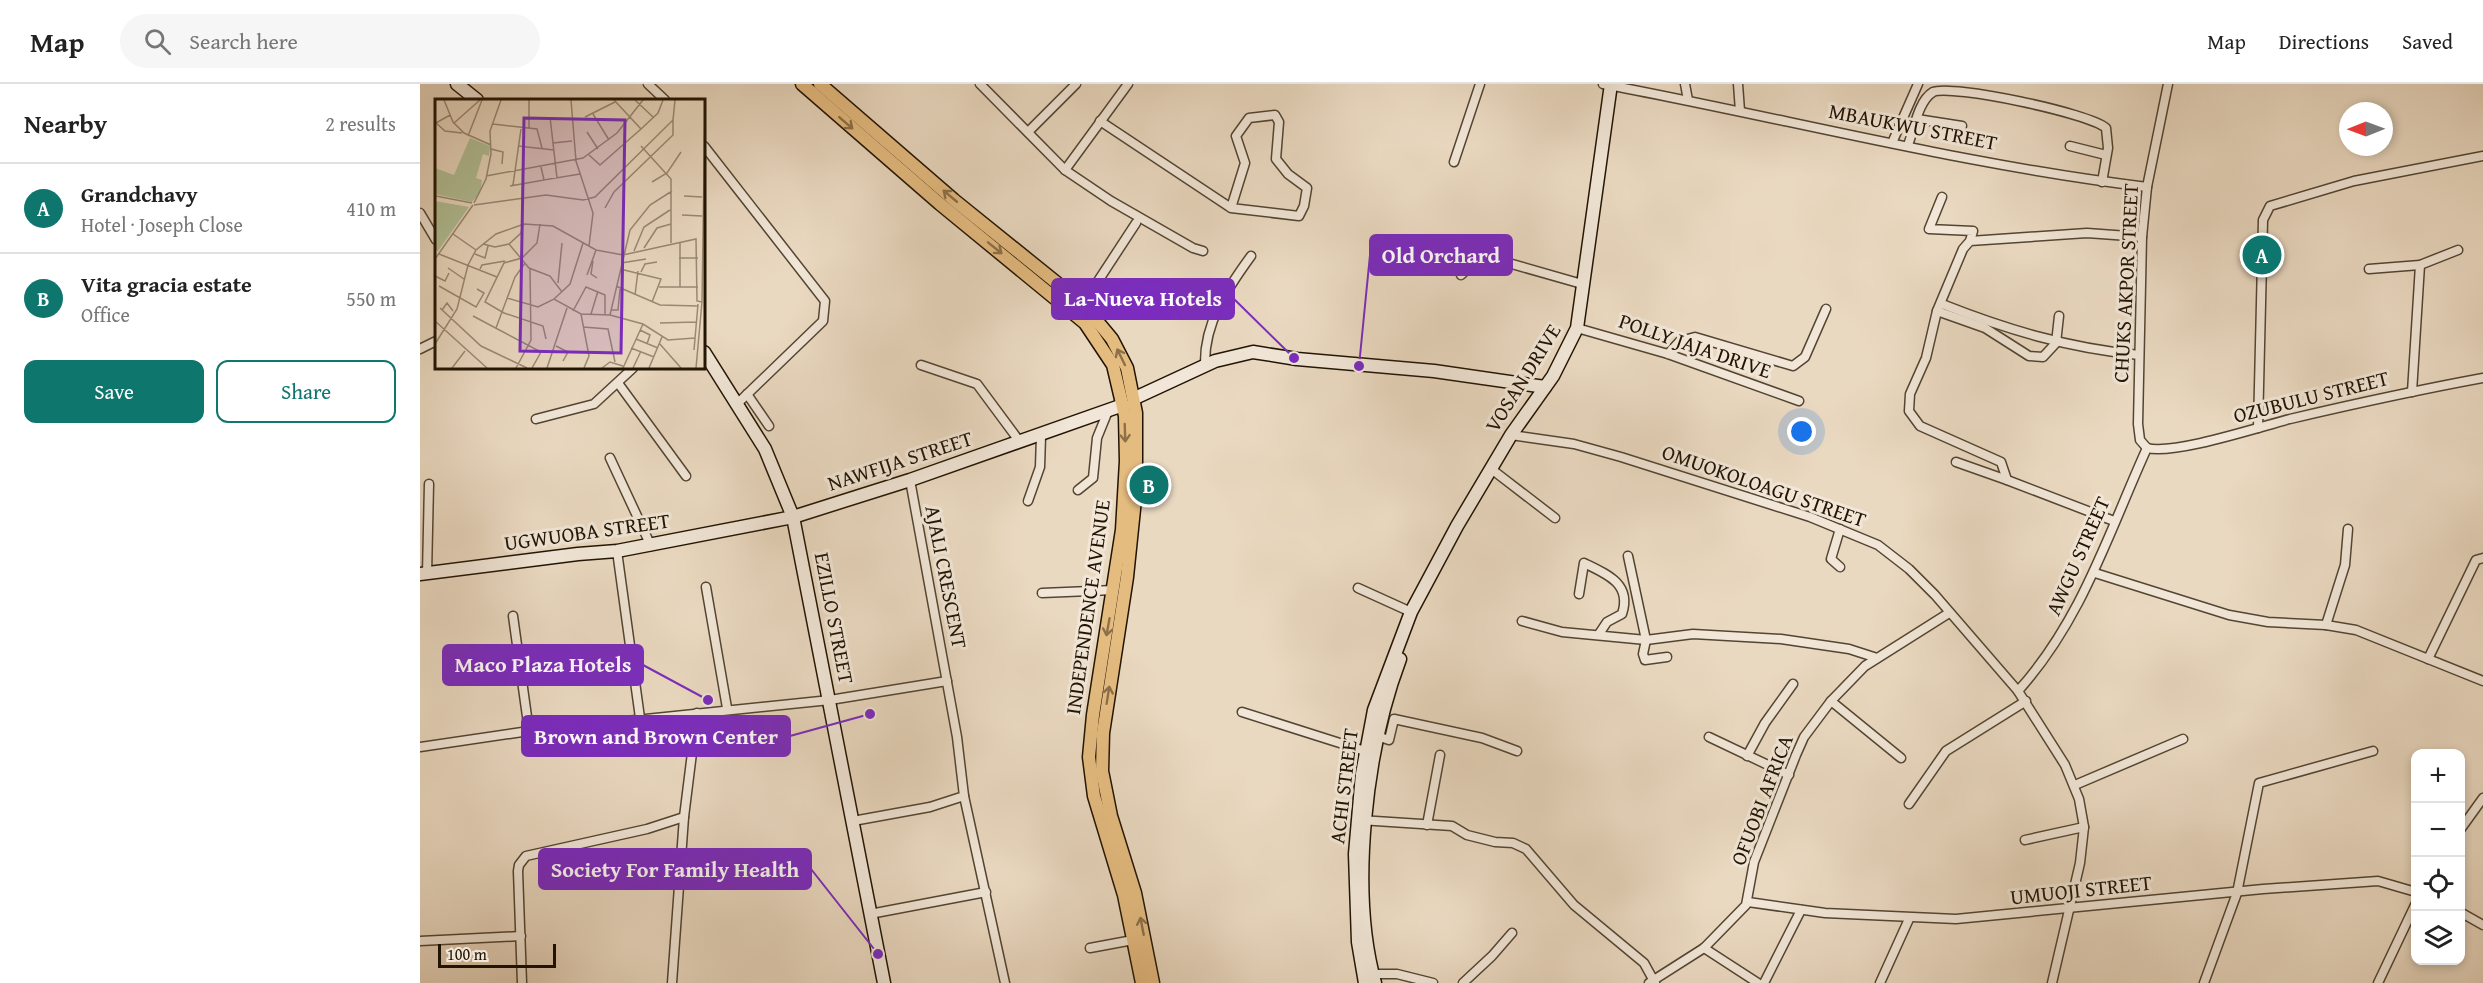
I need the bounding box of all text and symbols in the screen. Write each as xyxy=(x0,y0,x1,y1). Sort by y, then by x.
search box xyxy=(120,14,540,68)
text: Map xyxy=(30,21,84,62)
icon: search xyxy=(141,25,174,58)
text: Search here xyxy=(189,25,298,57)
text: Map xyxy=(2207,26,2246,57)
text: Directions xyxy=(2279,26,2369,57)
text: Saved xyxy=(2402,26,2453,57)
street label: MBAUKWU STREET xyxy=(1826,95,2000,158)
inset map xyxy=(435,99,705,369)
north arrow xyxy=(2339,102,2393,156)
text: Nearby xyxy=(24,104,107,143)
text: 2 results xyxy=(325,109,396,138)
one-way arrow xyxy=(838,116,853,130)
text: Grandchavy xyxy=(81,178,197,210)
street label: CHUKS AKPOR STREET xyxy=(2105,182,2146,383)
one-way arrow xyxy=(942,190,958,203)
text: A xyxy=(37,194,50,223)
text: 410 m xyxy=(346,194,396,223)
text: Hotel · Joseph Close xyxy=(81,210,243,239)
pin: A xyxy=(2242,232,2282,278)
callout: Old Orchard xyxy=(1370,235,1512,275)
text: Old Orchard xyxy=(1382,239,1501,271)
one-way arrow xyxy=(987,242,1003,255)
text: Vita gracia estate xyxy=(81,268,252,300)
callout: La-Nueva Hotels xyxy=(1052,279,1234,319)
text: La-Nueva Hotels xyxy=(1064,282,1222,314)
text: B xyxy=(37,284,50,313)
text: 550 m xyxy=(346,284,396,313)
text: Office xyxy=(81,300,130,329)
street label: POLLY JAJA DRIVE xyxy=(1615,305,1776,386)
street label: VOSAN DRIVE xyxy=(1477,317,1568,438)
one-way arrow xyxy=(1115,348,1127,366)
button: Save xyxy=(24,360,204,423)
button: Share xyxy=(216,360,396,423)
street label: OZUBULU STREET xyxy=(2230,362,2392,431)
your location xyxy=(1787,417,1816,446)
street label: NAWFIJA STREET xyxy=(823,422,977,499)
one-way arrow xyxy=(1120,423,1131,443)
street label: OMUOKOLOAGU STREET xyxy=(1658,436,1871,535)
pin: B xyxy=(1130,462,1168,508)
street label: AWGU STREET xyxy=(2037,491,2118,620)
street label: INDEPENDENCE AVENUE xyxy=(1057,497,1118,716)
street label: AJALI CRESCENT xyxy=(917,503,976,651)
street label: UGWUOBA STREET xyxy=(502,504,672,558)
street label: EZILLO STREET xyxy=(807,550,862,686)
one-way arrow xyxy=(1103,617,1114,636)
callout: Maco Plaza Hotels xyxy=(443,645,643,685)
text: Maco Plaza Hotels xyxy=(455,648,631,680)
one-way arrow xyxy=(1103,685,1114,705)
callout: Brown and Brown Center xyxy=(522,716,790,756)
text: Brown and Brown Center xyxy=(534,720,778,752)
street label: ACHI STREET xyxy=(1321,726,1366,845)
street label: OFUOBI AFRICA xyxy=(1722,730,1801,870)
map controls xyxy=(2411,749,2465,965)
button: + xyxy=(2411,749,2465,803)
button: − xyxy=(2411,803,2465,857)
callout: Society For Family Health xyxy=(539,849,811,889)
text: Society For Family Health xyxy=(551,853,799,885)
button: locate xyxy=(2411,857,2465,911)
street label: UMUOJI STREET xyxy=(2008,867,2154,912)
button: layers xyxy=(2411,911,2465,965)
one-way arrow xyxy=(1136,916,1147,936)
scale bar xyxy=(438,941,556,968)
text: 100 m xyxy=(447,942,487,966)

